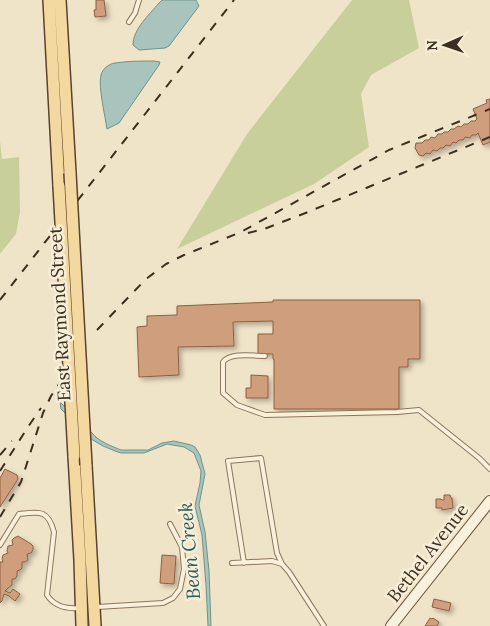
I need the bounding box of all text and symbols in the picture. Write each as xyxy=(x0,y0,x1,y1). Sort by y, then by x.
north arrow xyxy=(420,20,470,70)
text: N xyxy=(423,40,441,51)
street label: East Raymond Street xyxy=(43,226,76,402)
street label: Bethel Avenue xyxy=(382,499,473,607)
water label: Bean Creek xyxy=(173,501,205,601)

